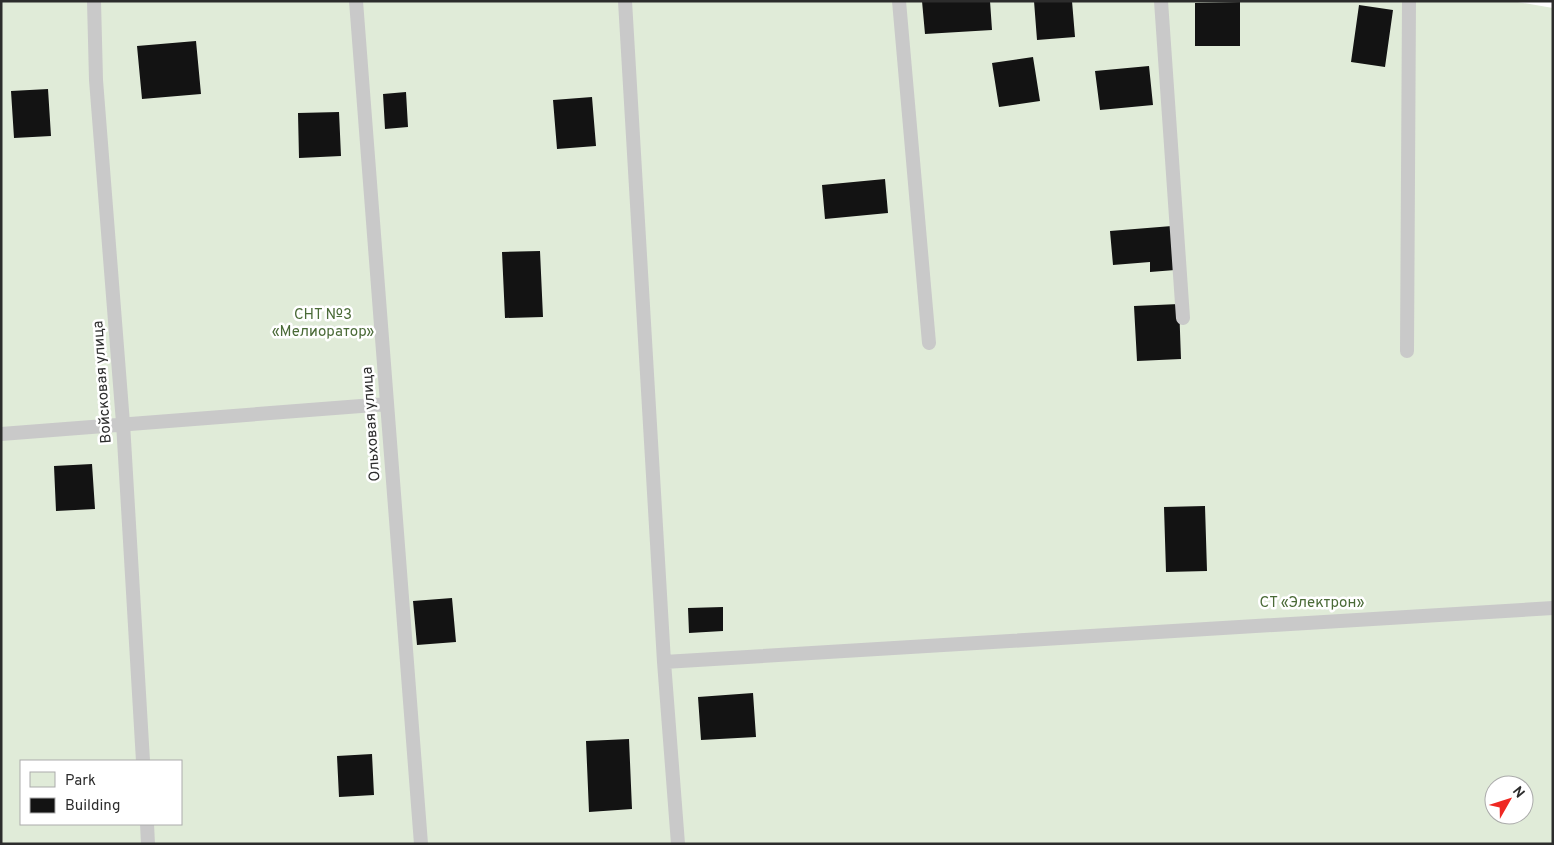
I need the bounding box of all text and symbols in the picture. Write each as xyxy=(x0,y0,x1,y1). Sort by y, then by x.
park label: СНТ №3 «Мелиоратор» xyxy=(272,306,375,342)
street label: Войсковая улица xyxy=(89,320,117,444)
street label: Ольховая улица xyxy=(359,366,385,482)
park label: СТ «Электрон» xyxy=(1260,594,1365,613)
legend xyxy=(20,760,182,825)
text: Park xyxy=(65,772,96,791)
north arrow xyxy=(1484,775,1534,825)
text: N xyxy=(1508,784,1528,802)
text: Building xyxy=(65,797,120,816)

